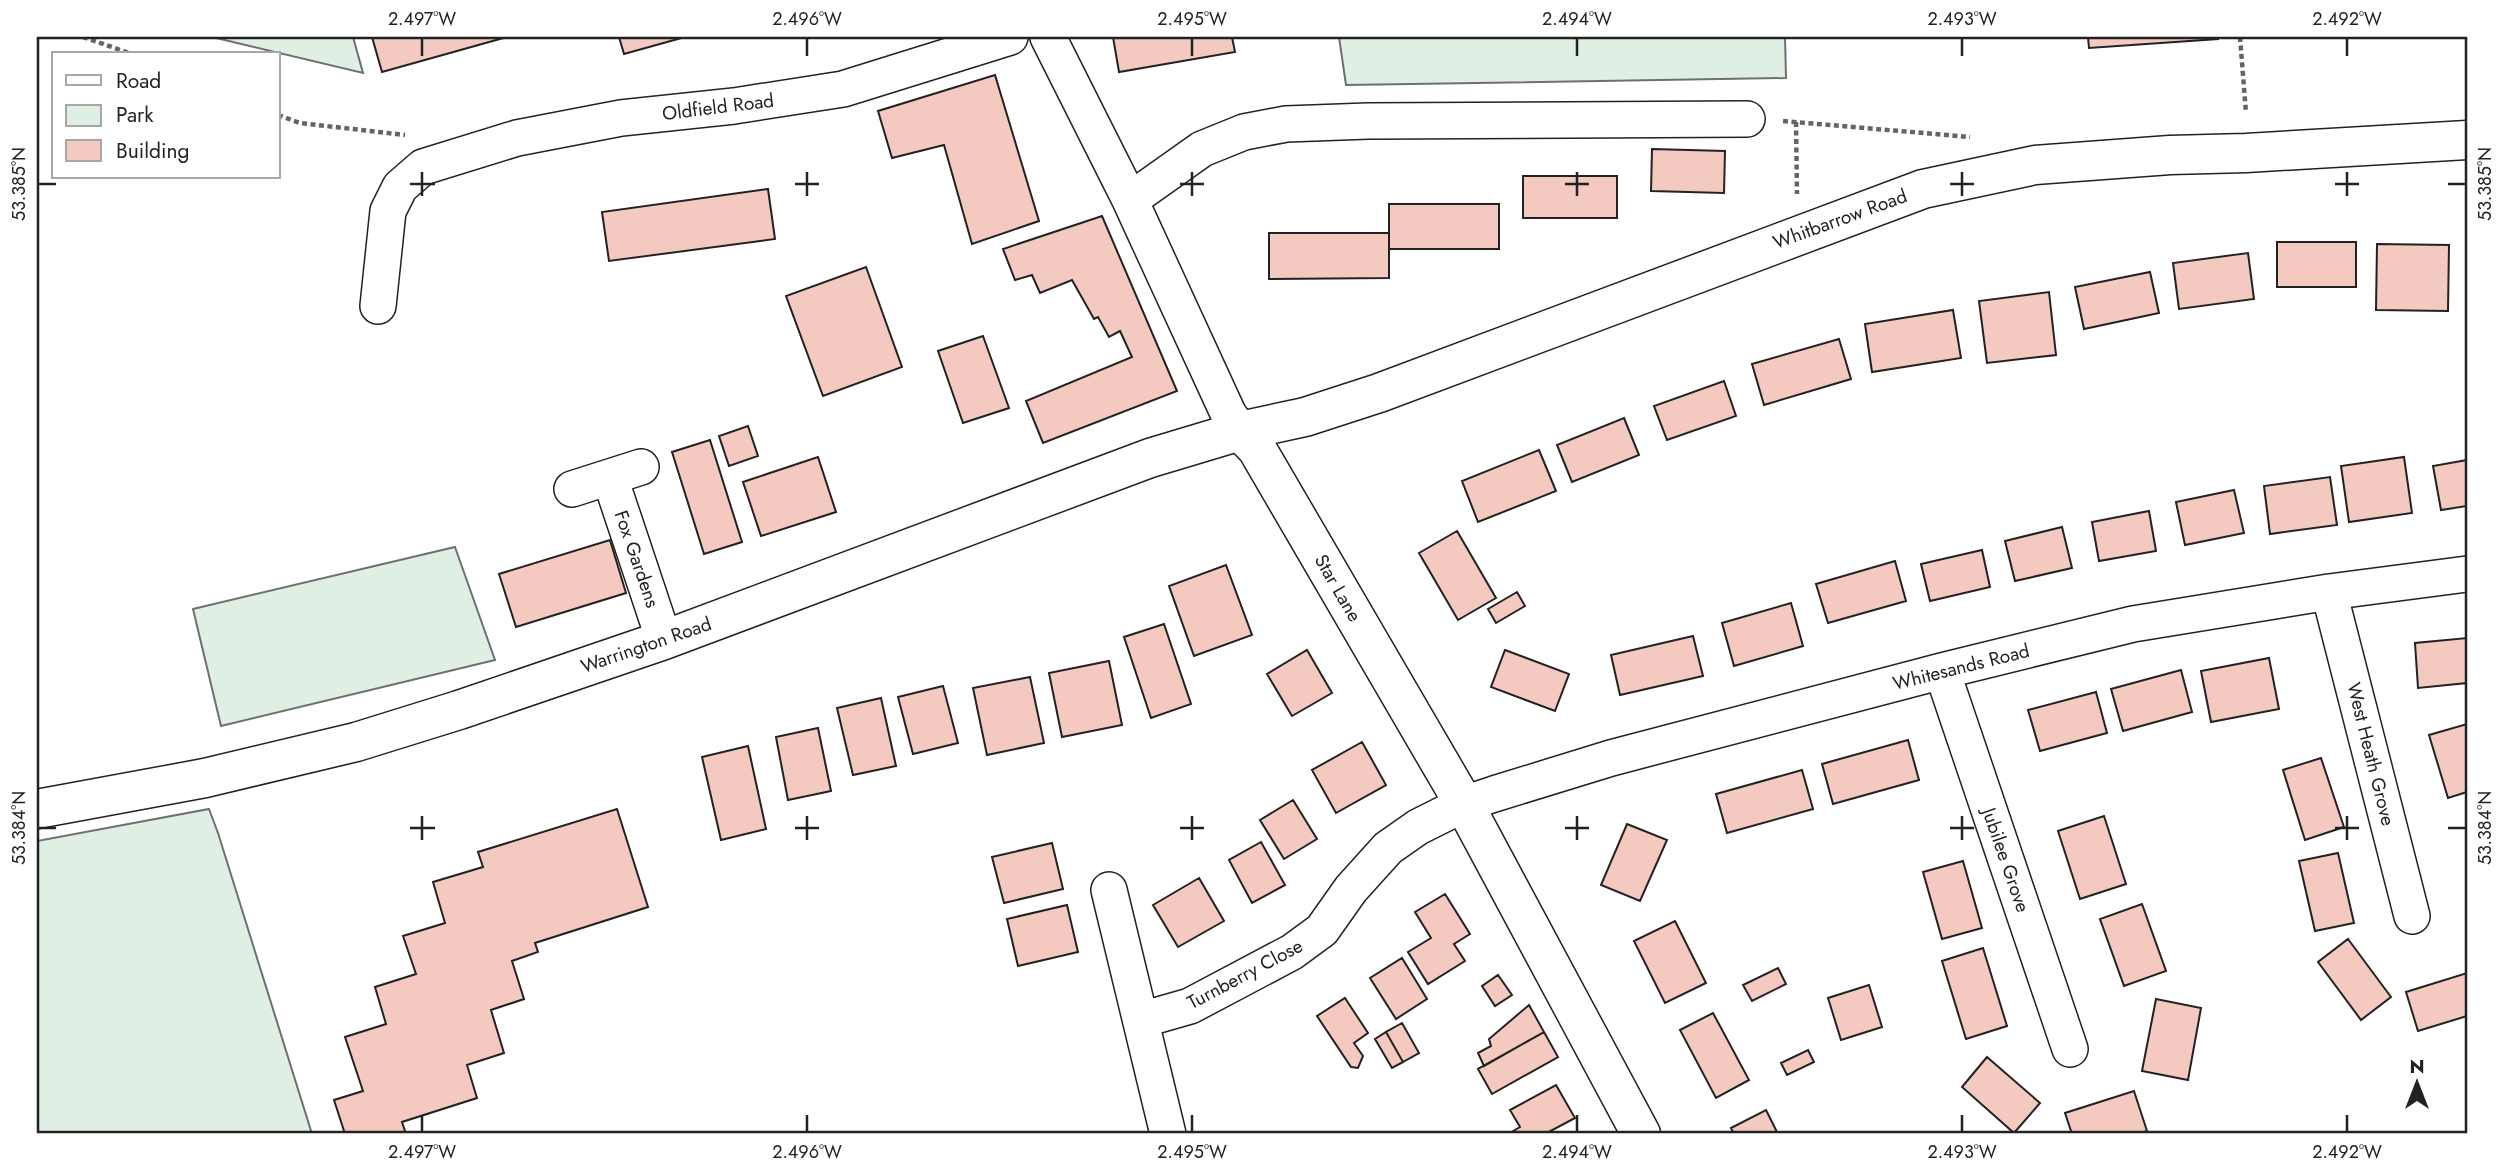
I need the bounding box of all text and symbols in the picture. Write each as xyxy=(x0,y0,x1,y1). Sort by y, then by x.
text: 2.497°W xyxy=(388,6,456,32)
text: 2.496°W xyxy=(772,6,842,32)
text: 2.495°W xyxy=(1157,6,1227,32)
text: 2.494°W xyxy=(1542,6,1612,32)
text: 2.493°W xyxy=(1927,6,1997,32)
text: 2.492°W xyxy=(2312,6,2382,32)
legend xyxy=(52,52,280,178)
text: Road xyxy=(116,66,161,96)
street label: Oldfield Road xyxy=(661,87,775,127)
text: Park xyxy=(116,100,154,130)
text: Building xyxy=(116,136,189,166)
text: 53.385°N xyxy=(6,147,32,221)
text: 53.385°N xyxy=(2472,147,2498,221)
street label: Whitbarrow Road xyxy=(1769,182,1911,256)
street label: Fox Gardens xyxy=(608,507,666,612)
street label: Star Lane xyxy=(1308,549,1368,627)
street label: Warrington Road xyxy=(577,610,715,680)
street label: Whitesands Road xyxy=(1890,637,2032,697)
street label: West Heath Grove xyxy=(2340,680,2402,829)
text: 53.384°N xyxy=(6,791,32,865)
text: 53.384°N xyxy=(2472,791,2498,865)
street label: Jubilee Grove xyxy=(1975,801,2037,916)
street label: Turnberry Close xyxy=(1182,932,1308,1016)
north arrow xyxy=(2382,1048,2452,1118)
text: N xyxy=(2409,1053,2425,1080)
text: 2.497°W xyxy=(388,1139,456,1165)
text: 2.496°W xyxy=(772,1139,842,1165)
text: 2.495°W xyxy=(1157,1139,1227,1165)
text: 2.494°W xyxy=(1542,1139,1612,1165)
text: 2.493°W xyxy=(1927,1139,1997,1165)
text: 2.492°W xyxy=(2312,1139,2382,1165)

